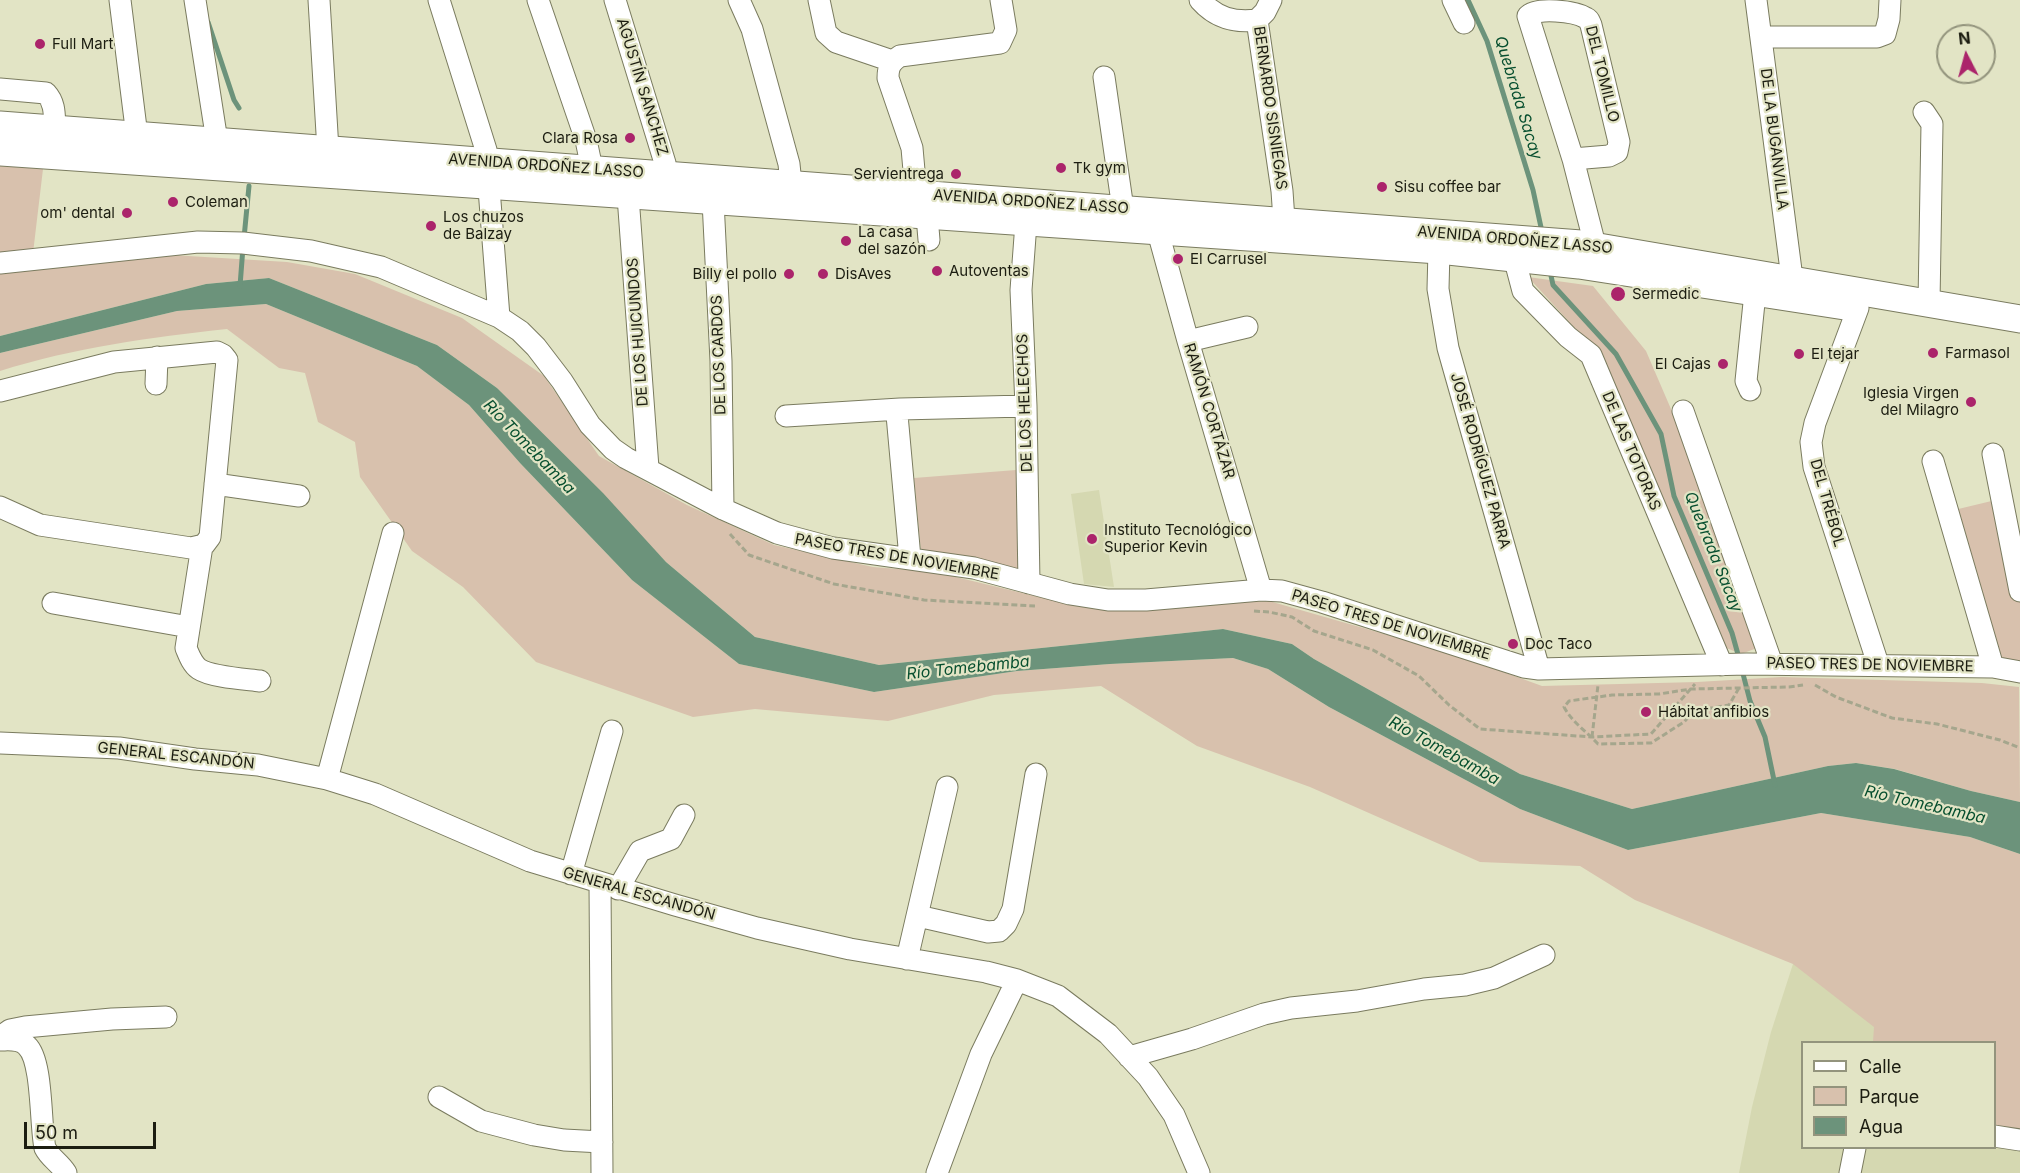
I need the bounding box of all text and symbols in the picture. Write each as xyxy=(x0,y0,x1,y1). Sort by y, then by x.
street label: AGUSTÍN SANCHEZ xyxy=(613,16,671,158)
street label: DEL TOMILLO xyxy=(1581,24,1623,124)
north arrow xyxy=(1936,24,1996,84)
street label: BERNARDO SISNIEGAS xyxy=(1250,25,1290,191)
text: N xyxy=(1957,28,1971,49)
water label: Quebrada Sacay xyxy=(1490,34,1546,162)
place label: Full Mart xyxy=(52,35,113,53)
marker: Full Mart xyxy=(33,37,47,51)
street label: DE LA BUGANVILLA xyxy=(1756,67,1792,211)
place label: Clara Rosa xyxy=(542,129,618,147)
marker: Clara Rosa xyxy=(623,131,637,145)
street label: AVENIDA ORDOÑEZ LASSO xyxy=(448,150,644,182)
place label: Tk gym xyxy=(1073,159,1126,177)
marker: Tk gym xyxy=(1054,161,1068,175)
place label: Servientrega xyxy=(853,165,944,183)
marker: Servientrega xyxy=(949,167,963,181)
place label: Sisu coffee bar xyxy=(1394,178,1501,196)
marker: Sisu coffee bar xyxy=(1375,180,1389,194)
street label: AVENIDA ORDOÑEZ LASSO xyxy=(933,186,1129,218)
place label: Coleman xyxy=(185,193,248,211)
marker: Coleman xyxy=(166,195,180,209)
place label: om' dental xyxy=(40,204,115,222)
marker: om' dental xyxy=(120,206,134,220)
place label: Los chuzos de Balzay xyxy=(443,208,524,243)
marker: Los chuzos de Balzay xyxy=(424,219,438,233)
place label: La casa del sazón xyxy=(858,223,926,258)
street label: AVENIDA ORDOÑEZ LASSO xyxy=(1417,223,1613,257)
marker: La casa del sazón xyxy=(839,234,853,248)
place label: El Carrusel xyxy=(1190,250,1267,268)
marker: El Carrusel xyxy=(1171,252,1185,266)
street label: DE LOS HUICUNDOS xyxy=(624,257,652,407)
place label: Autoventas xyxy=(949,262,1029,280)
marker: Autoventas xyxy=(930,264,944,278)
place label: Billy el pollo xyxy=(693,265,777,283)
place label: DisAves xyxy=(835,265,892,283)
marker: Billy el pollo xyxy=(782,267,796,281)
marker: DisAves xyxy=(816,267,830,281)
marker: Sermedic xyxy=(1609,285,1627,303)
place label: Sermedic xyxy=(1632,285,1700,303)
street label: DE LOS CARDOS xyxy=(708,295,730,415)
street label: DE LOS HELECHOS xyxy=(1014,334,1036,472)
street label: RAMÓN CORTÁZAR xyxy=(1180,341,1238,481)
place label: Farmasol xyxy=(1945,344,2010,362)
place label: El tejar xyxy=(1811,345,1859,363)
marker: Farmasol xyxy=(1926,346,1940,360)
marker: El tejar xyxy=(1792,347,1806,361)
place label: El Cajas xyxy=(1655,355,1711,373)
marker: El Cajas xyxy=(1716,357,1730,371)
street label: JOSÉ RODRÍGUEZ PARRA xyxy=(1446,371,1514,551)
place label: Iglesia Virgen del Milagro xyxy=(1863,384,1959,419)
street label: DE LAS TOTORAS xyxy=(1598,389,1664,513)
marker: Iglesia Virgen del Milagro xyxy=(1964,395,1978,409)
water label: Río Tomebamba xyxy=(479,396,579,498)
street label: DEL TRÉBOL xyxy=(1806,457,1848,549)
water label: Quebrada Sacay xyxy=(1680,489,1746,615)
place label: Instituto Tecnológico Superior Kevin xyxy=(1104,521,1252,556)
street label: PASEO TRES DE NOVIEMBRE xyxy=(793,530,1001,584)
marker: Instituto Tecnológico Superior Kevin xyxy=(1085,532,1099,546)
street label: PASEO TRES DE NOVIEMBRE xyxy=(1289,586,1493,664)
place label: Doc Taco xyxy=(1525,635,1592,653)
marker: Doc Taco xyxy=(1506,637,1520,651)
water label: Río Tomebamba xyxy=(906,652,1030,684)
street label: PASEO TRES DE NOVIEMBRE xyxy=(1766,654,1974,676)
place label: Hábitat anfibios xyxy=(1658,703,1769,721)
marker: Hábitat anfibios xyxy=(1639,705,1653,719)
water label: Río Tomebamba xyxy=(1385,713,1503,789)
street label: GENERAL ESCANDÓN xyxy=(97,739,255,773)
water label: Río Tomebamba xyxy=(1863,782,1987,828)
street label: GENERAL ESCANDÓN xyxy=(561,864,717,924)
legend xyxy=(1801,1041,1996,1149)
text: Calle xyxy=(1859,1056,1901,1077)
text: Parque xyxy=(1859,1086,1919,1107)
scale bar xyxy=(27,1110,159,1148)
text: Agua xyxy=(1859,1116,1903,1137)
text: 50 m xyxy=(35,1122,78,1143)

